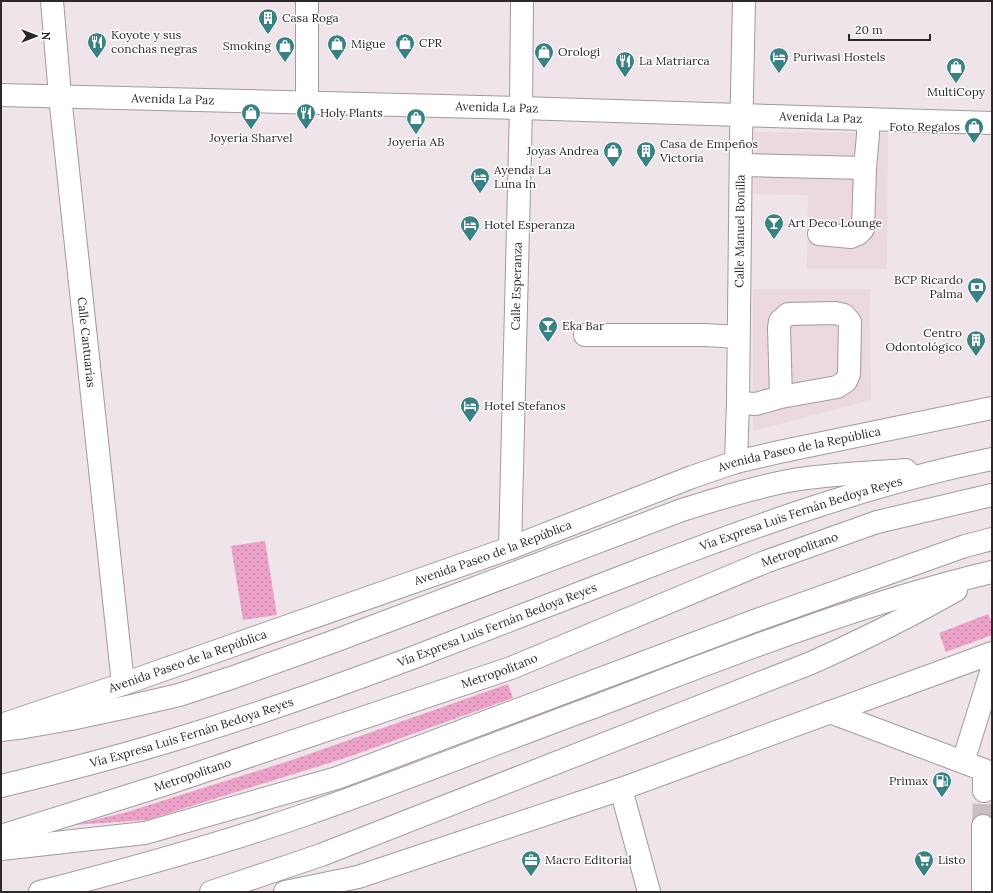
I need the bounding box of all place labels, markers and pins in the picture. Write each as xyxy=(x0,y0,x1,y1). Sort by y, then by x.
building icon: Casa Roga xyxy=(257,7,279,35)
place label: Casa Roga xyxy=(282,10,339,25)
place label: Koyote y sus conchas negras xyxy=(111,27,198,56)
restaurant icon: Koyote y sus conchas negras xyxy=(86,31,108,59)
shop icon: CPR xyxy=(394,32,416,60)
shop icon: Migue xyxy=(326,33,348,61)
shop icon: Smoking xyxy=(274,35,296,63)
place label: CPR xyxy=(419,35,443,50)
place label: Migue xyxy=(351,36,386,51)
place label: Smoking xyxy=(223,38,271,53)
shop icon: Orologi xyxy=(533,41,555,69)
place label: Orologi xyxy=(558,44,600,59)
hotel icon: Puriwasi Hostels xyxy=(768,46,790,74)
place label: Puriwasi Hostels xyxy=(793,49,886,64)
restaurant icon: La Matriarca xyxy=(614,50,636,78)
place label: La Matriarca xyxy=(639,53,710,68)
shop icon: MultiCopy xyxy=(945,56,967,84)
place label: MultiCopy xyxy=(927,84,986,99)
shop icon: Joyería Sharvel xyxy=(240,102,262,130)
restaurant icon: Holy Plants xyxy=(295,102,317,130)
place label: Holy Plants xyxy=(320,105,383,120)
shop icon: Joyería AB xyxy=(405,107,427,135)
shop icon: Foto Regalos xyxy=(963,116,985,144)
place label: Foto Regalos xyxy=(889,119,960,134)
place label: Joyería Sharvel xyxy=(208,130,293,145)
place label: Joyería AB xyxy=(387,134,444,149)
place label: Casa de Empeños Victoria xyxy=(659,136,758,165)
shop icon: Joyas Andrea xyxy=(602,140,624,168)
building icon: Casa de Empeños Victoria xyxy=(635,140,657,168)
place label: Joyas Andrea xyxy=(526,143,599,158)
place label: Ayenda La Luna In xyxy=(493,162,551,191)
hotel icon: Ayenda La Luna In xyxy=(469,166,491,194)
bar icon: Art Deco Lounge xyxy=(763,212,785,240)
hotel icon: Hotel Esperanza xyxy=(459,214,481,242)
place label: Art Deco Lounge xyxy=(787,215,882,230)
place label: Hotel Esperanza xyxy=(484,217,575,232)
place label: BCP Ricardo Palma xyxy=(894,272,963,301)
bank icon: BCP Ricardo Palma xyxy=(966,276,988,304)
bar icon: Eka Bar xyxy=(537,315,559,343)
place label: Eka Bar xyxy=(562,318,605,333)
place label: Centro Odontológico xyxy=(886,325,962,354)
building icon: Centro Odontológico xyxy=(965,329,987,357)
hotel icon: Hotel Stefanos xyxy=(459,395,481,423)
place label: Hotel Stefanos xyxy=(484,398,566,413)
fuel station icon: Primax xyxy=(931,770,953,798)
place label: Primax xyxy=(889,773,929,788)
office icon: Macro Editorial xyxy=(520,849,542,877)
supermarket icon: Listo xyxy=(913,849,935,877)
place label: Macro Editorial xyxy=(545,852,632,867)
place label: Listo xyxy=(938,852,966,867)

